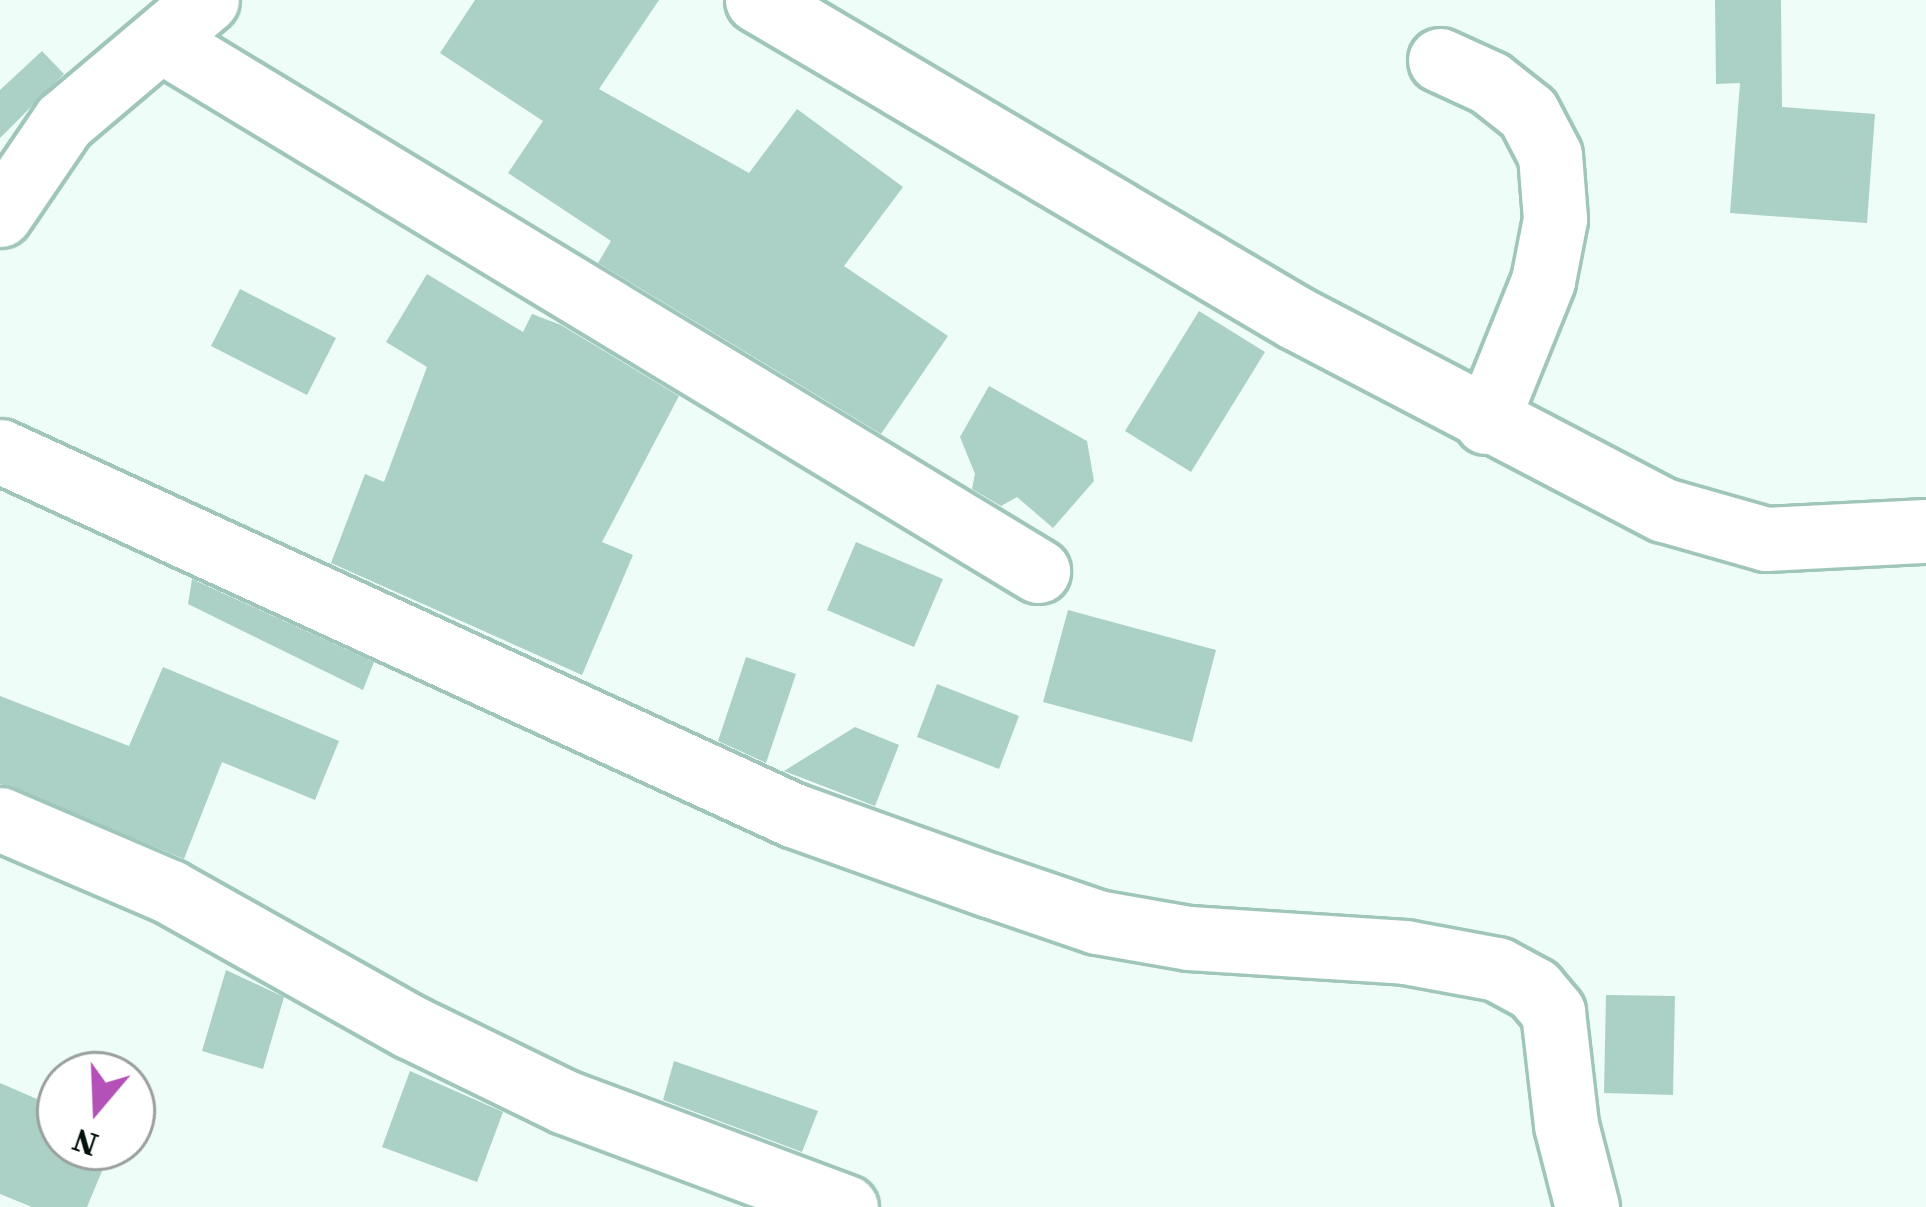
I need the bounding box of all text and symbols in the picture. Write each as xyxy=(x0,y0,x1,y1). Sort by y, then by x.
north arrow xyxy=(36,1051,156,1171)
text: N xyxy=(66,1117,104,1168)

